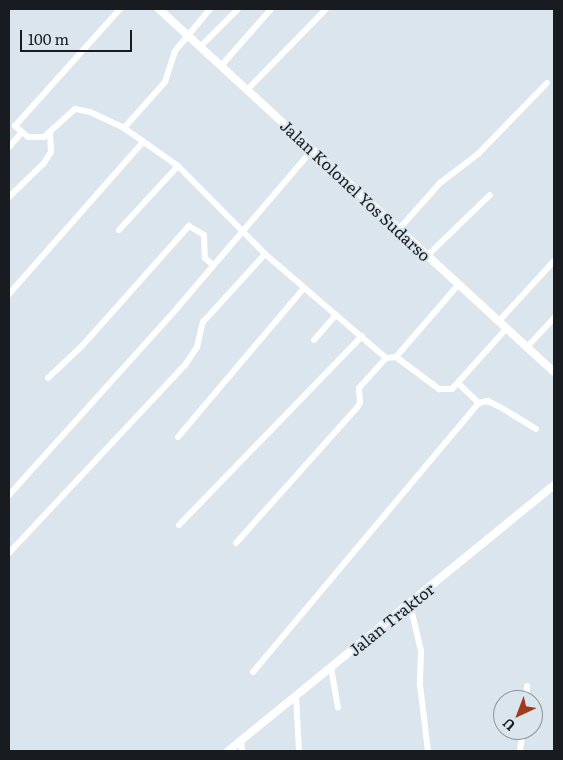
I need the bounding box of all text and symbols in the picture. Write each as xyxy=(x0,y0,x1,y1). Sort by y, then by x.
scale bar xyxy=(22,20,135,52)
text: 100 m xyxy=(28,27,69,50)
street label: Jalan Kolonel Yos Sudarso xyxy=(277,115,435,265)
street label: Jalan Traktor xyxy=(344,579,438,659)
north arrow xyxy=(493,690,543,740)
text: U xyxy=(498,714,519,736)

